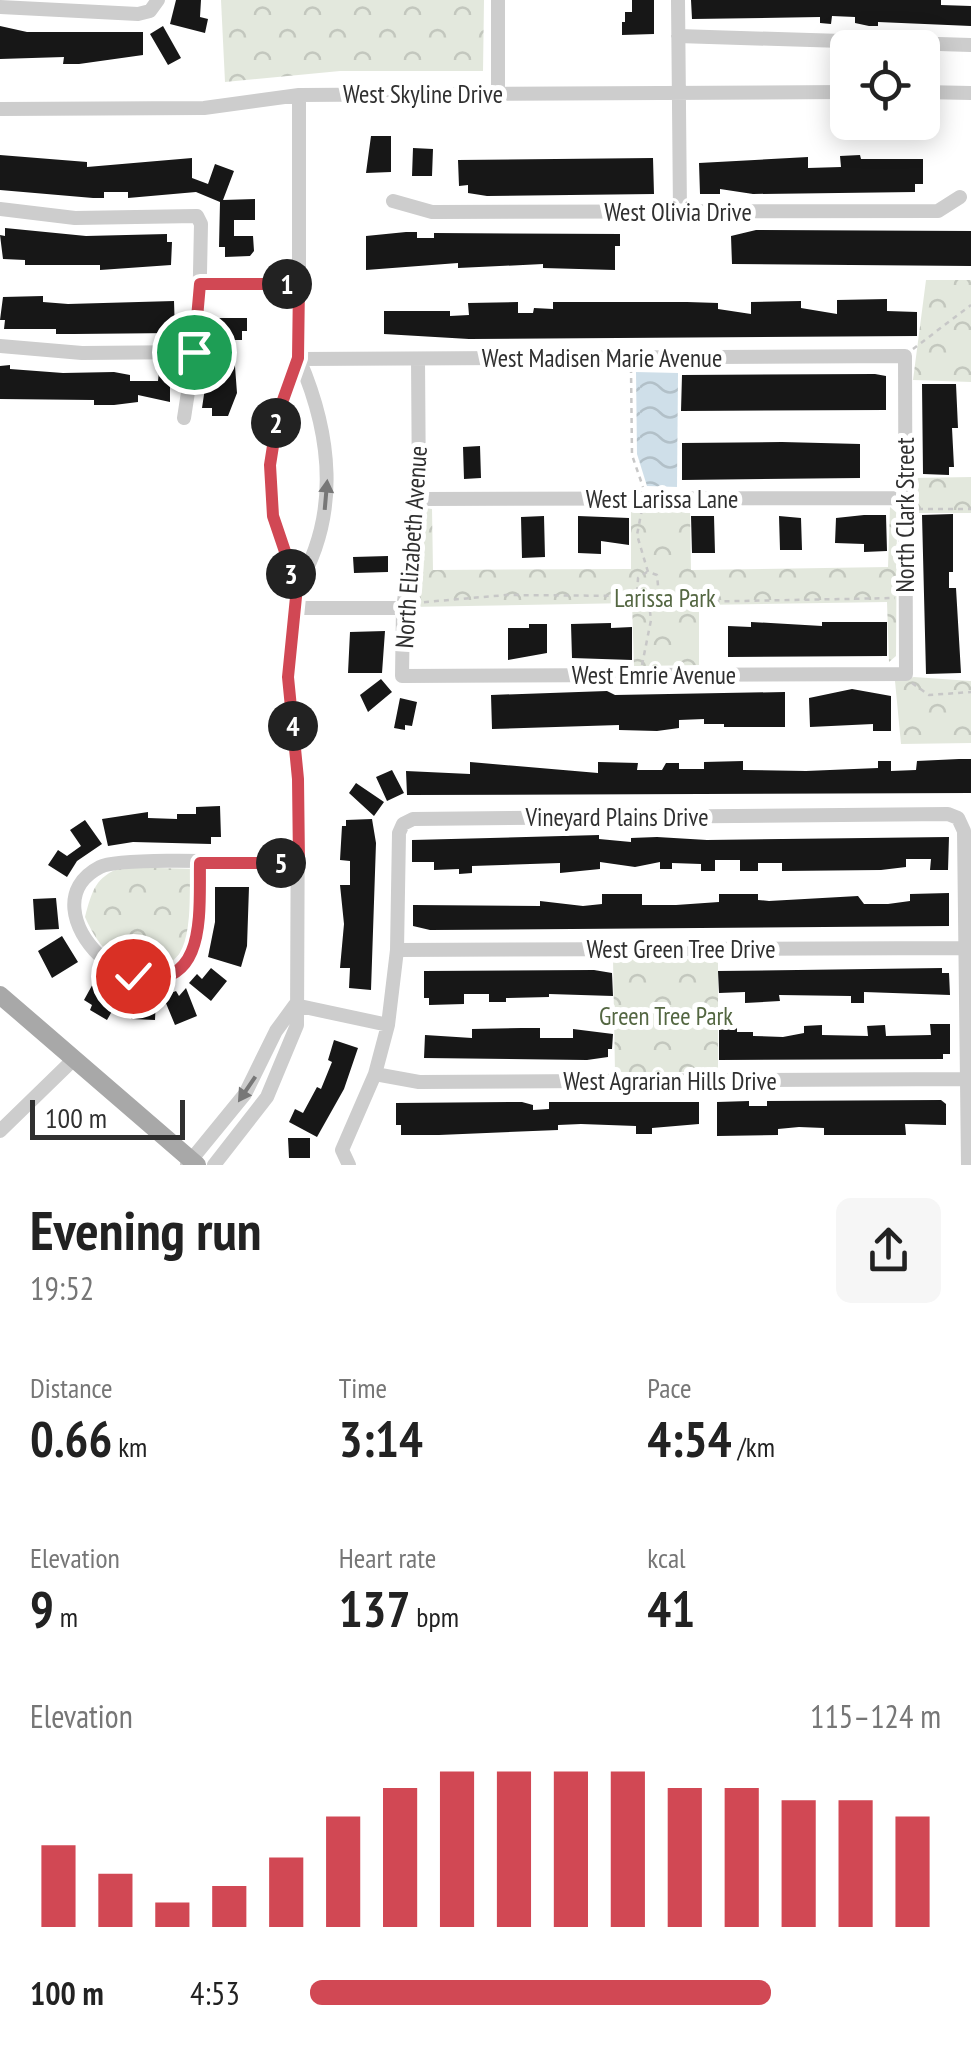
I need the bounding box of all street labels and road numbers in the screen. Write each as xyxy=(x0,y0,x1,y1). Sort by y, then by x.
street label: West Skyline Drive xyxy=(343,78,503,110)
street label: West Olivia Drive xyxy=(604,196,752,228)
street label: West Madisen Marie Avenue xyxy=(482,342,722,374)
street label: North Clark Street xyxy=(889,437,921,593)
street label: North Elizabeth Avenue xyxy=(388,445,434,649)
street label: West Larissa Lane xyxy=(586,483,738,515)
street label: West Emrie Avenue xyxy=(572,659,736,691)
street label: Vineyard Plains Drive xyxy=(525,801,708,833)
street label: West Green Tree Drive xyxy=(586,933,776,965)
street label: West Agrarian Hills Drive xyxy=(563,1065,777,1097)

